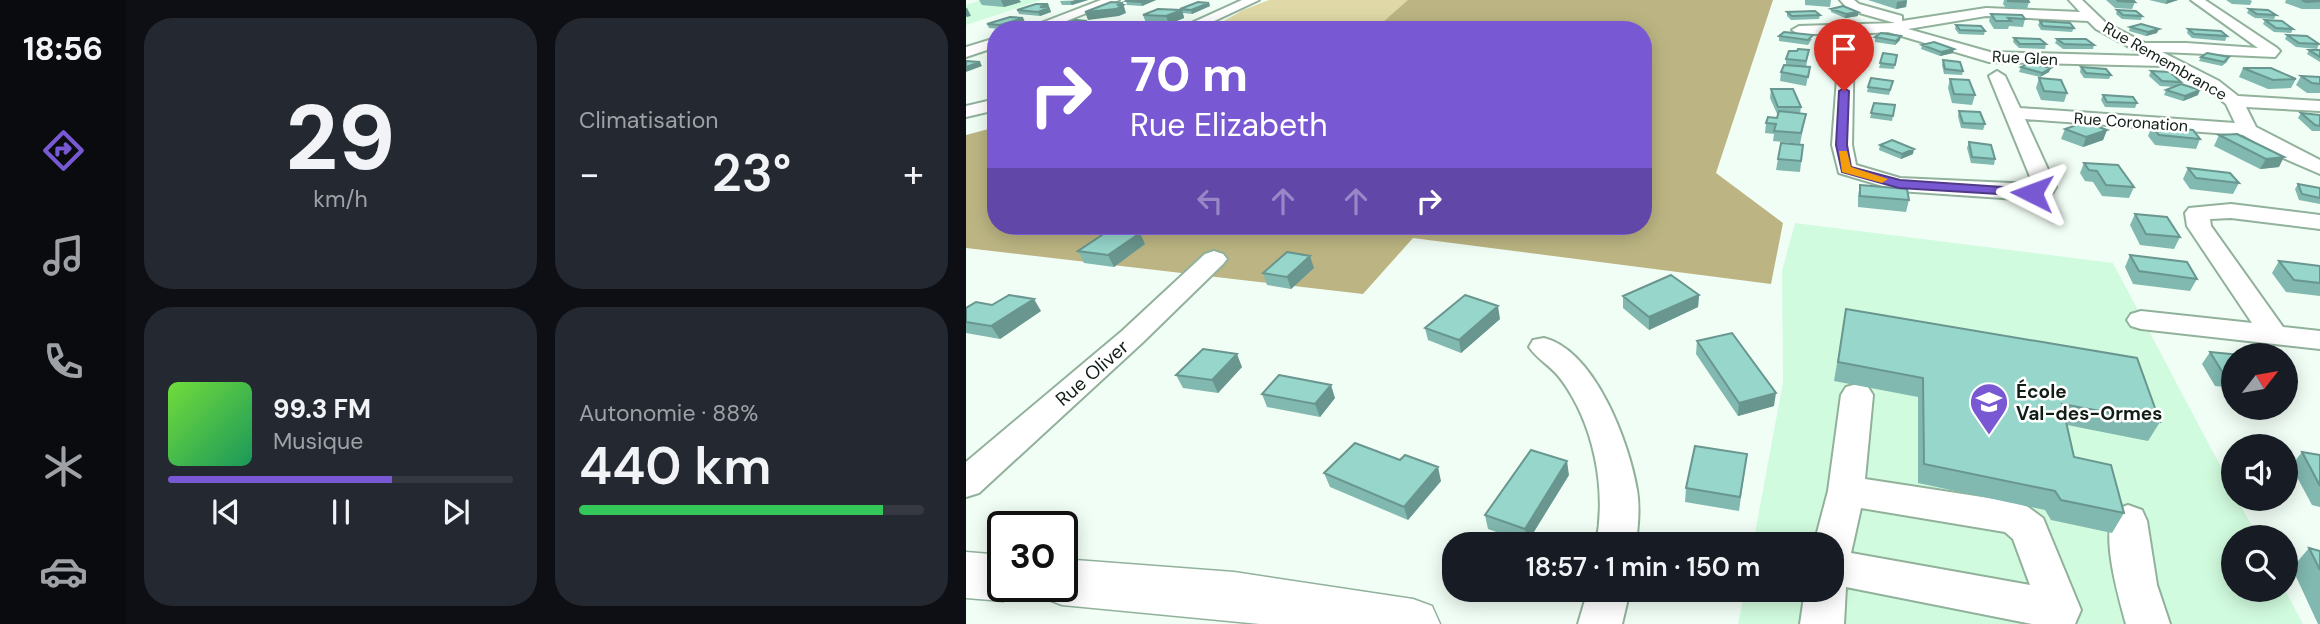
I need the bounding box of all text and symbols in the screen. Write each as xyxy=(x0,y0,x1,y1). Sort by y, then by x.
street label: Rue Remembrance xyxy=(2099,17,2231,105)
pin xyxy=(1814,19,1874,91)
text: 18:56 xyxy=(23,28,103,70)
icon: arrive xyxy=(1825,30,1863,68)
text: 70 m xyxy=(1130,42,1248,106)
street label: Rue Glen xyxy=(1992,46,2058,70)
icon: right xyxy=(1015,49,1106,140)
text: 29 xyxy=(286,79,395,197)
text: Rue Elizabeth xyxy=(1130,104,1328,146)
text: Climatisation xyxy=(579,105,718,135)
street label: Rue Coronation xyxy=(2073,108,2189,136)
icon: directions xyxy=(39,126,88,175)
text: 23° xyxy=(712,139,791,207)
text: − xyxy=(579,149,600,199)
text: + xyxy=(903,149,924,199)
position arrow xyxy=(1995,156,2069,230)
icon: left xyxy=(1191,182,1229,220)
icon: ahead xyxy=(1264,182,1302,220)
icon: ahead xyxy=(1337,182,1375,220)
icon: right xyxy=(1410,182,1448,220)
text: km/h xyxy=(313,184,368,214)
icon: music xyxy=(39,231,88,280)
street label: Rue Oliver xyxy=(1050,334,1134,412)
icon: phone xyxy=(39,337,88,386)
north arrow xyxy=(2221,343,2298,420)
map controls xyxy=(2221,343,2298,602)
place label: École Val-des-Ormes xyxy=(2016,379,2162,426)
school or university icon: École Val-des-Ormes xyxy=(1968,381,2010,436)
text: 99.3 FM xyxy=(273,392,371,426)
text: Autonomie · 88% xyxy=(579,398,758,428)
text: Musique xyxy=(273,426,363,456)
text: 440 km xyxy=(579,432,771,500)
button: sound xyxy=(2221,434,2298,511)
icon: climate xyxy=(39,442,88,491)
icon: previous xyxy=(207,493,245,531)
icon: pause xyxy=(322,493,360,531)
icon: next xyxy=(437,493,475,531)
speed limit sign: 30 xyxy=(987,511,1078,602)
button: search xyxy=(2221,525,2298,602)
icon: car xyxy=(39,547,88,596)
text: 18:57 · 1 min · 150 m xyxy=(1526,550,1760,584)

